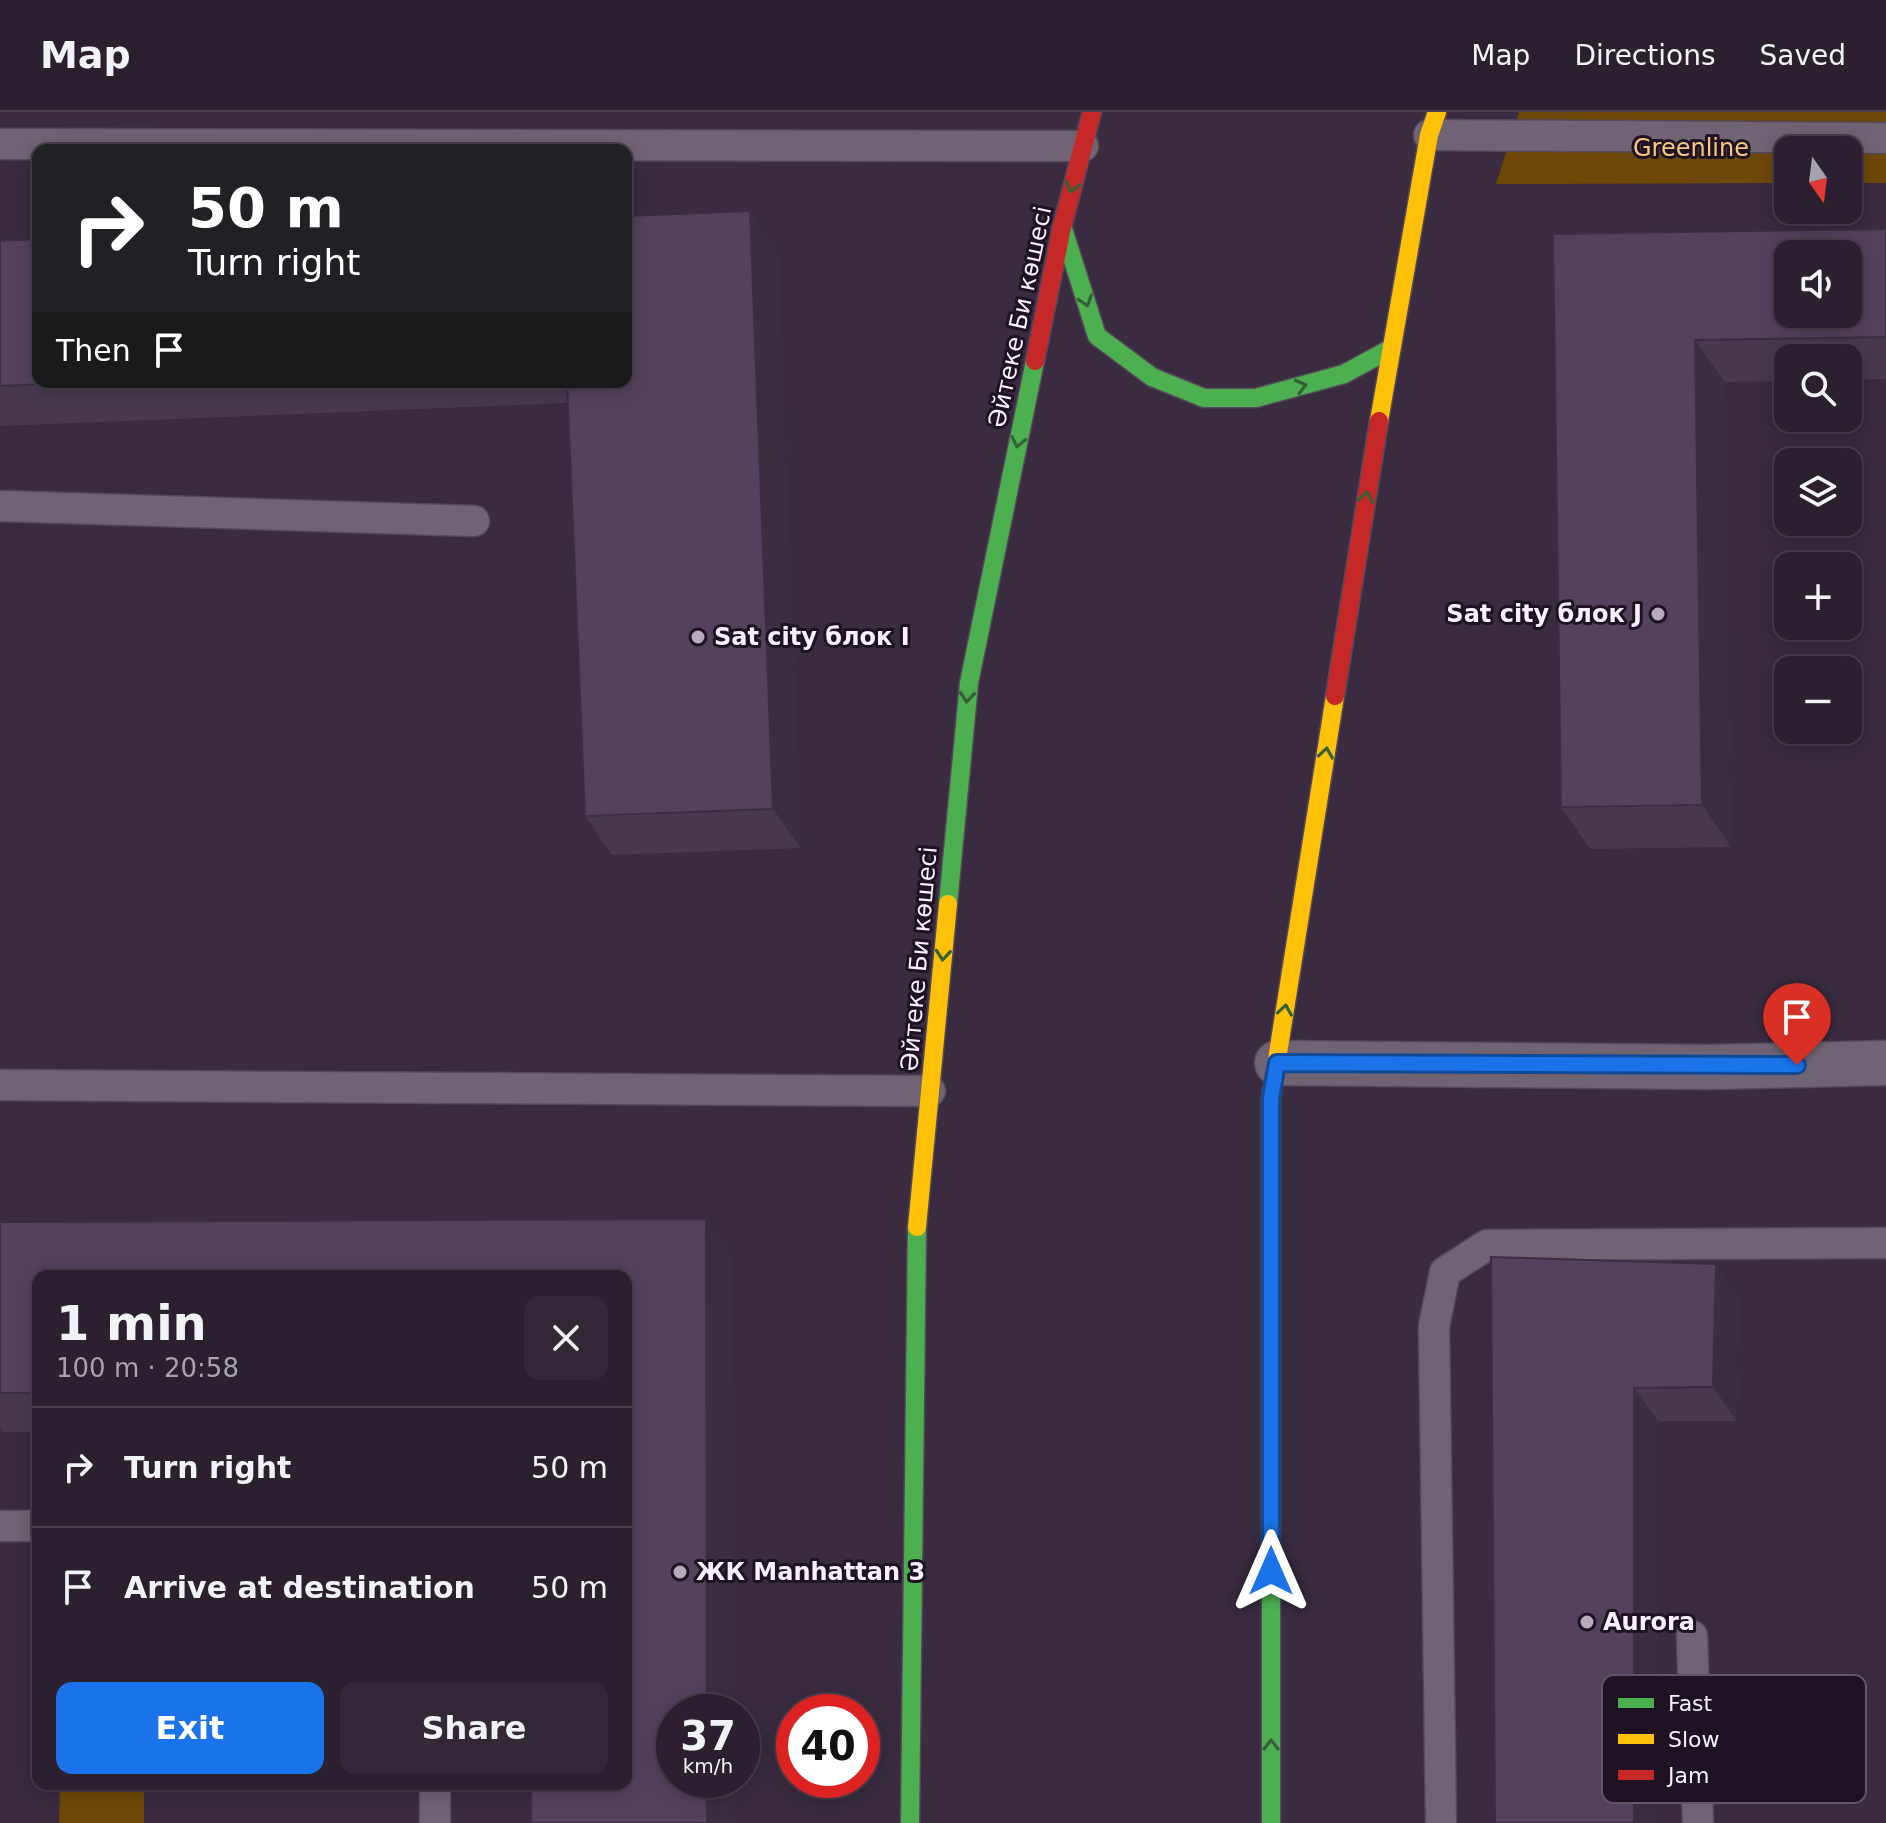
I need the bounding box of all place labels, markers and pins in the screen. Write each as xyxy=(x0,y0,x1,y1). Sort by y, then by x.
place label: Sat city блок J xyxy=(1446,600,1642,628)
marker: Sat city блок J xyxy=(1649,605,1667,623)
place label: Sat city блок I xyxy=(714,623,910,651)
marker: Sat city блок I xyxy=(689,628,707,646)
pin xyxy=(1763,983,1831,1065)
place label: ЖК Manhattan 3 xyxy=(696,1558,925,1586)
marker: ЖК Manhattan 3 xyxy=(671,1563,689,1581)
place label: Aurora xyxy=(1603,1608,1695,1636)
marker: Aurora xyxy=(1578,1613,1596,1631)

